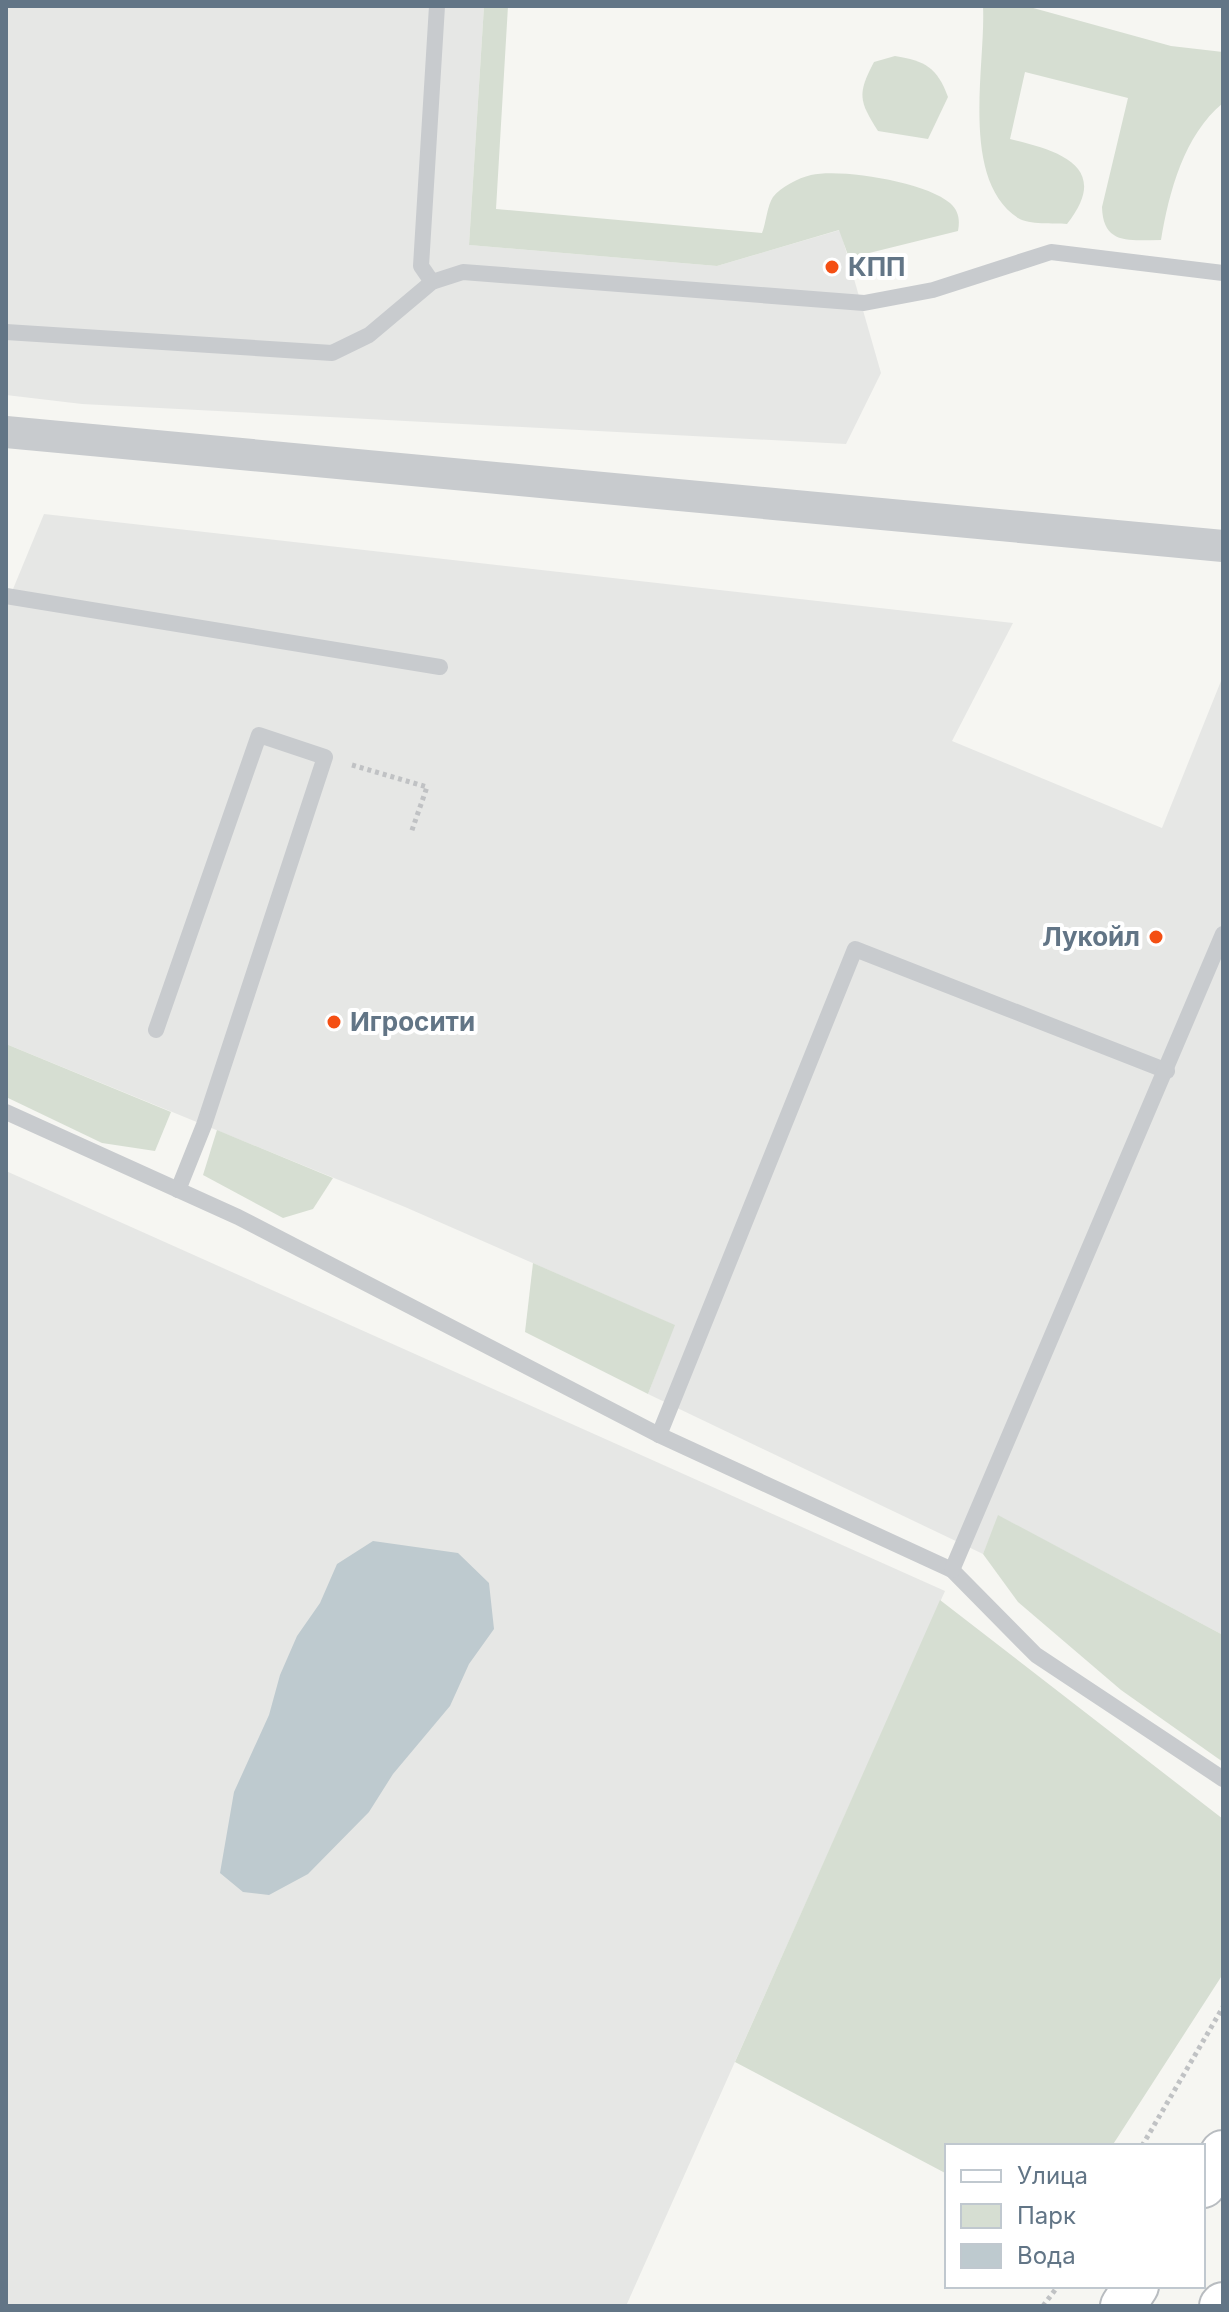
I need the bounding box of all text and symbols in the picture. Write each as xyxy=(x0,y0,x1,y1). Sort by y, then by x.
place label: КПП xyxy=(848,251,906,282)
marker: КПП xyxy=(823,258,841,276)
place label: Лукойл xyxy=(1042,921,1140,952)
marker: Лукойл xyxy=(1147,928,1165,946)
place label: Игросити xyxy=(350,1006,475,1037)
marker: Игросити xyxy=(325,1013,343,1031)
legend xyxy=(945,2144,1205,2288)
text: Улица xyxy=(1017,2161,1088,2190)
text: Парк xyxy=(1017,2201,1076,2230)
text: Вода xyxy=(1017,2241,1076,2270)

